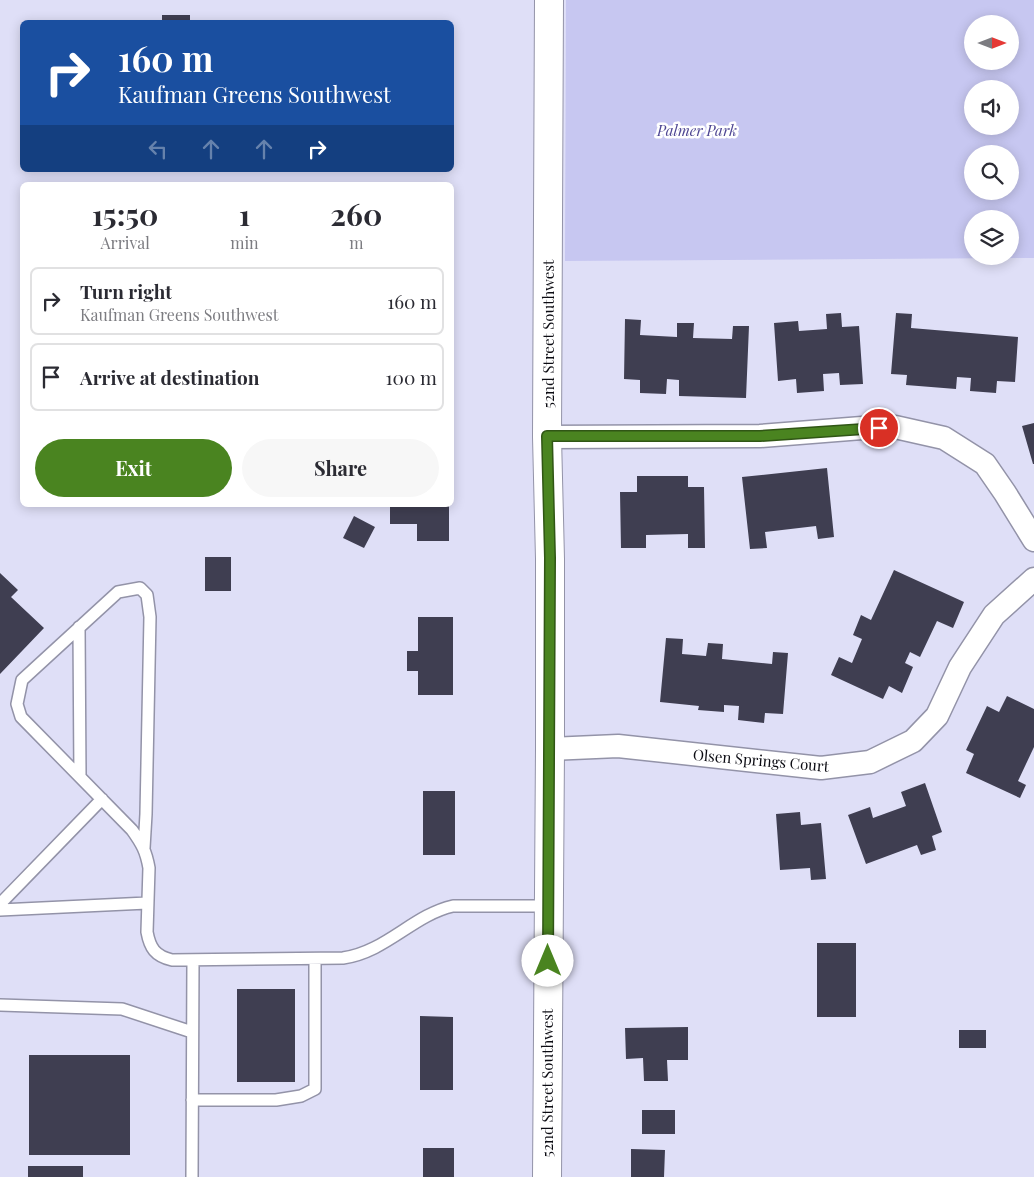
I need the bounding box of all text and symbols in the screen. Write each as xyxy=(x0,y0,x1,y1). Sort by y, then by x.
north arrow xyxy=(964,15,1019,70)
map controls xyxy=(964,15,1019,265)
text: 160 m xyxy=(118,34,213,81)
icon: right xyxy=(35,40,100,105)
text: Kaufman Greens Southwest xyxy=(118,79,391,109)
button: sound xyxy=(964,80,1019,135)
park label: Palmer Park xyxy=(656,120,737,140)
icon: left xyxy=(144,135,172,163)
icon: ahead xyxy=(197,135,225,163)
icon: ahead xyxy=(250,135,278,163)
icon: right xyxy=(303,135,331,163)
button: search xyxy=(964,145,1019,200)
text: 15:50 xyxy=(92,194,158,234)
text: 1 xyxy=(239,194,250,234)
text: 260 xyxy=(330,194,382,234)
button: layers xyxy=(964,210,1019,265)
text: Arrival xyxy=(100,232,150,253)
text: min xyxy=(230,232,259,253)
text: m xyxy=(349,232,363,253)
street label: 52nd Street Southwest xyxy=(538,259,558,408)
text: Turn right xyxy=(80,278,172,304)
icon: right xyxy=(37,287,65,315)
text: 160 m xyxy=(387,288,437,314)
text: Kaufman Greens Southwest xyxy=(80,304,278,325)
icon: arrive xyxy=(37,363,65,391)
text: Arrive at destination xyxy=(80,364,260,390)
text: 100 m xyxy=(386,364,437,390)
pin xyxy=(858,407,900,449)
icon: arrive xyxy=(865,414,893,442)
button: Exit xyxy=(35,439,232,497)
button: Share xyxy=(242,439,439,497)
street label: Olsen Springs Court xyxy=(692,744,831,776)
position arrow xyxy=(521,934,573,986)
street label: 52nd Street Southwest xyxy=(537,1008,557,1157)

